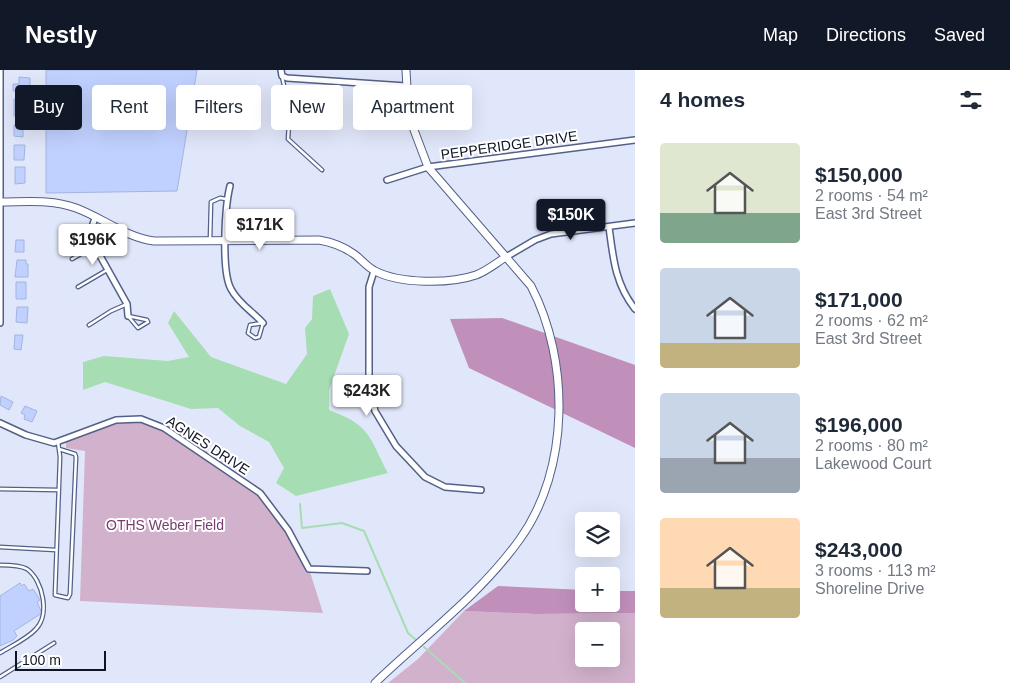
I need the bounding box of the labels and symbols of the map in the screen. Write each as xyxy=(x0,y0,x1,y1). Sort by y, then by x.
street label: PEPPERIDGE DRIVE xyxy=(440,127,578,163)
pin: $150K xyxy=(536,198,606,241)
pin: $171K xyxy=(225,208,295,251)
pin: $196K xyxy=(58,224,128,266)
pin: $243K xyxy=(332,374,402,417)
street label: AGNES DRIVE xyxy=(164,412,252,478)
park label: OTHS Weber Field xyxy=(106,517,224,533)
scale bar xyxy=(15,648,106,671)

